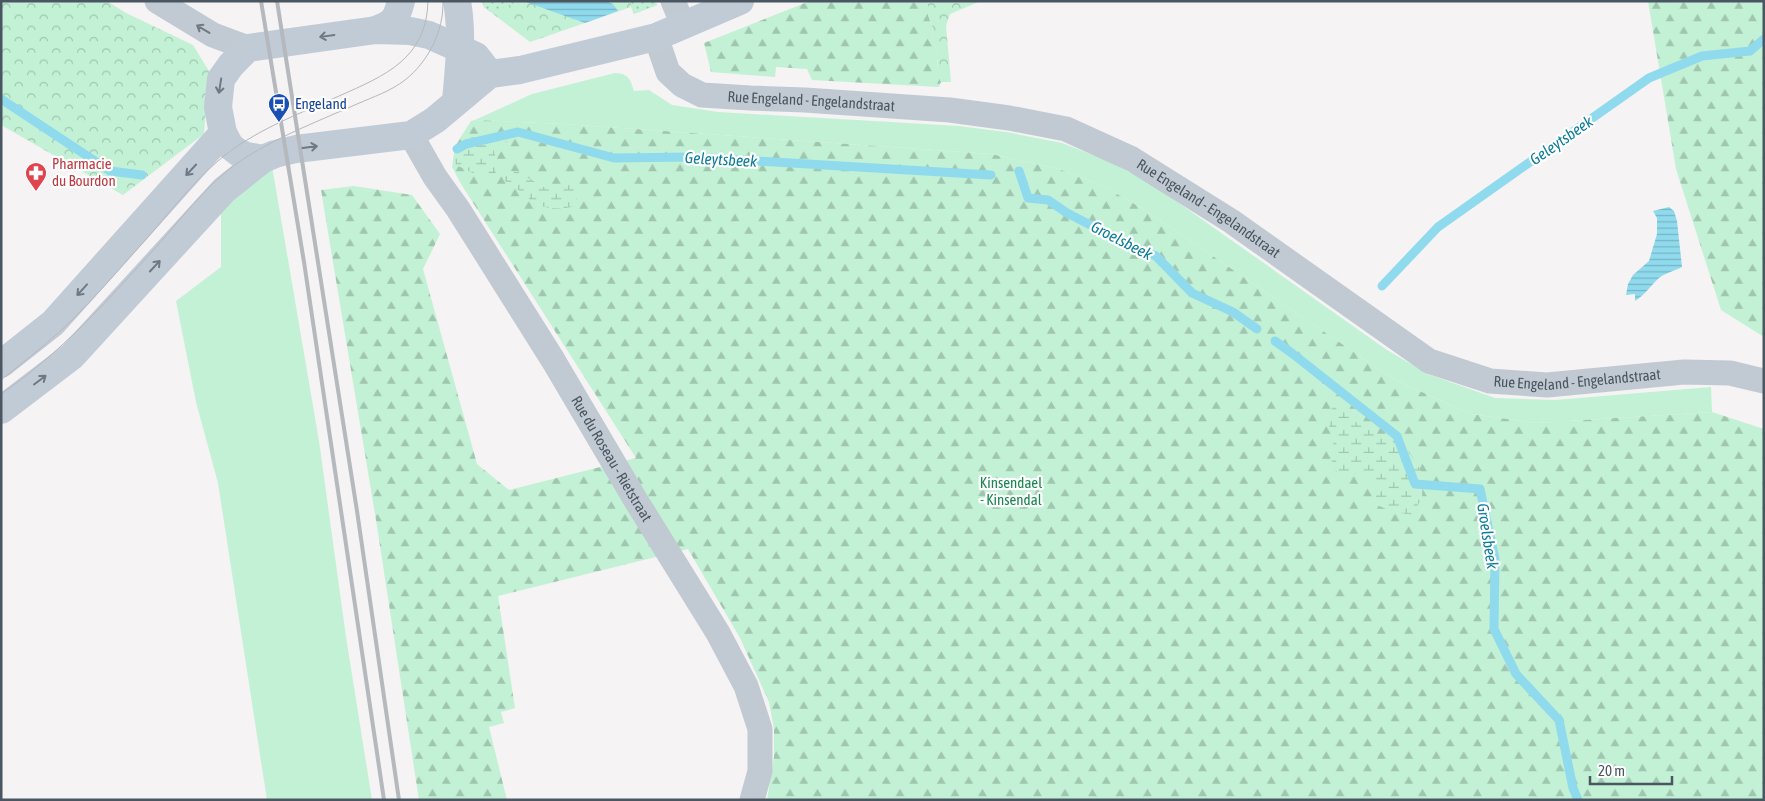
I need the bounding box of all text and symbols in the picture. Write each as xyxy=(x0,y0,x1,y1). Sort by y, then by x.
one-way arrow xyxy=(196,24,210,34)
one-way arrow xyxy=(320,31,336,41)
one-way arrow xyxy=(215,78,225,94)
street label: Rue Engeland - Engelandstraat xyxy=(727,88,896,114)
bus stop icon: Engeland xyxy=(267,92,291,123)
place label: Engeland xyxy=(295,95,347,112)
water label: Geleytsbeek xyxy=(1526,111,1597,169)
one-way arrow xyxy=(302,142,318,152)
water label: Geleytsbeek xyxy=(684,148,759,171)
place label: Pharmacie du Bourdon xyxy=(52,155,116,189)
street label: Rue Engeland - Engelandstraat xyxy=(1134,155,1284,261)
pharmacy icon: Pharmacie du Bourdon xyxy=(24,161,48,192)
one-way arrow xyxy=(185,164,197,176)
water label: Groelsbeek xyxy=(1088,217,1156,263)
one-way arrow xyxy=(149,259,161,272)
one-way arrow xyxy=(76,284,88,297)
street label: Rue Engeland - Engelandstraat xyxy=(1493,365,1661,393)
one-way arrow xyxy=(33,375,47,385)
street label: Rue du Roseau - Rietstraat xyxy=(568,393,656,524)
park label: Kinsendael - Kinsendal xyxy=(980,474,1042,508)
water label: Groelsbeek xyxy=(1474,502,1502,571)
scale bar xyxy=(1590,754,1672,786)
text: 20 m xyxy=(1598,762,1625,779)

